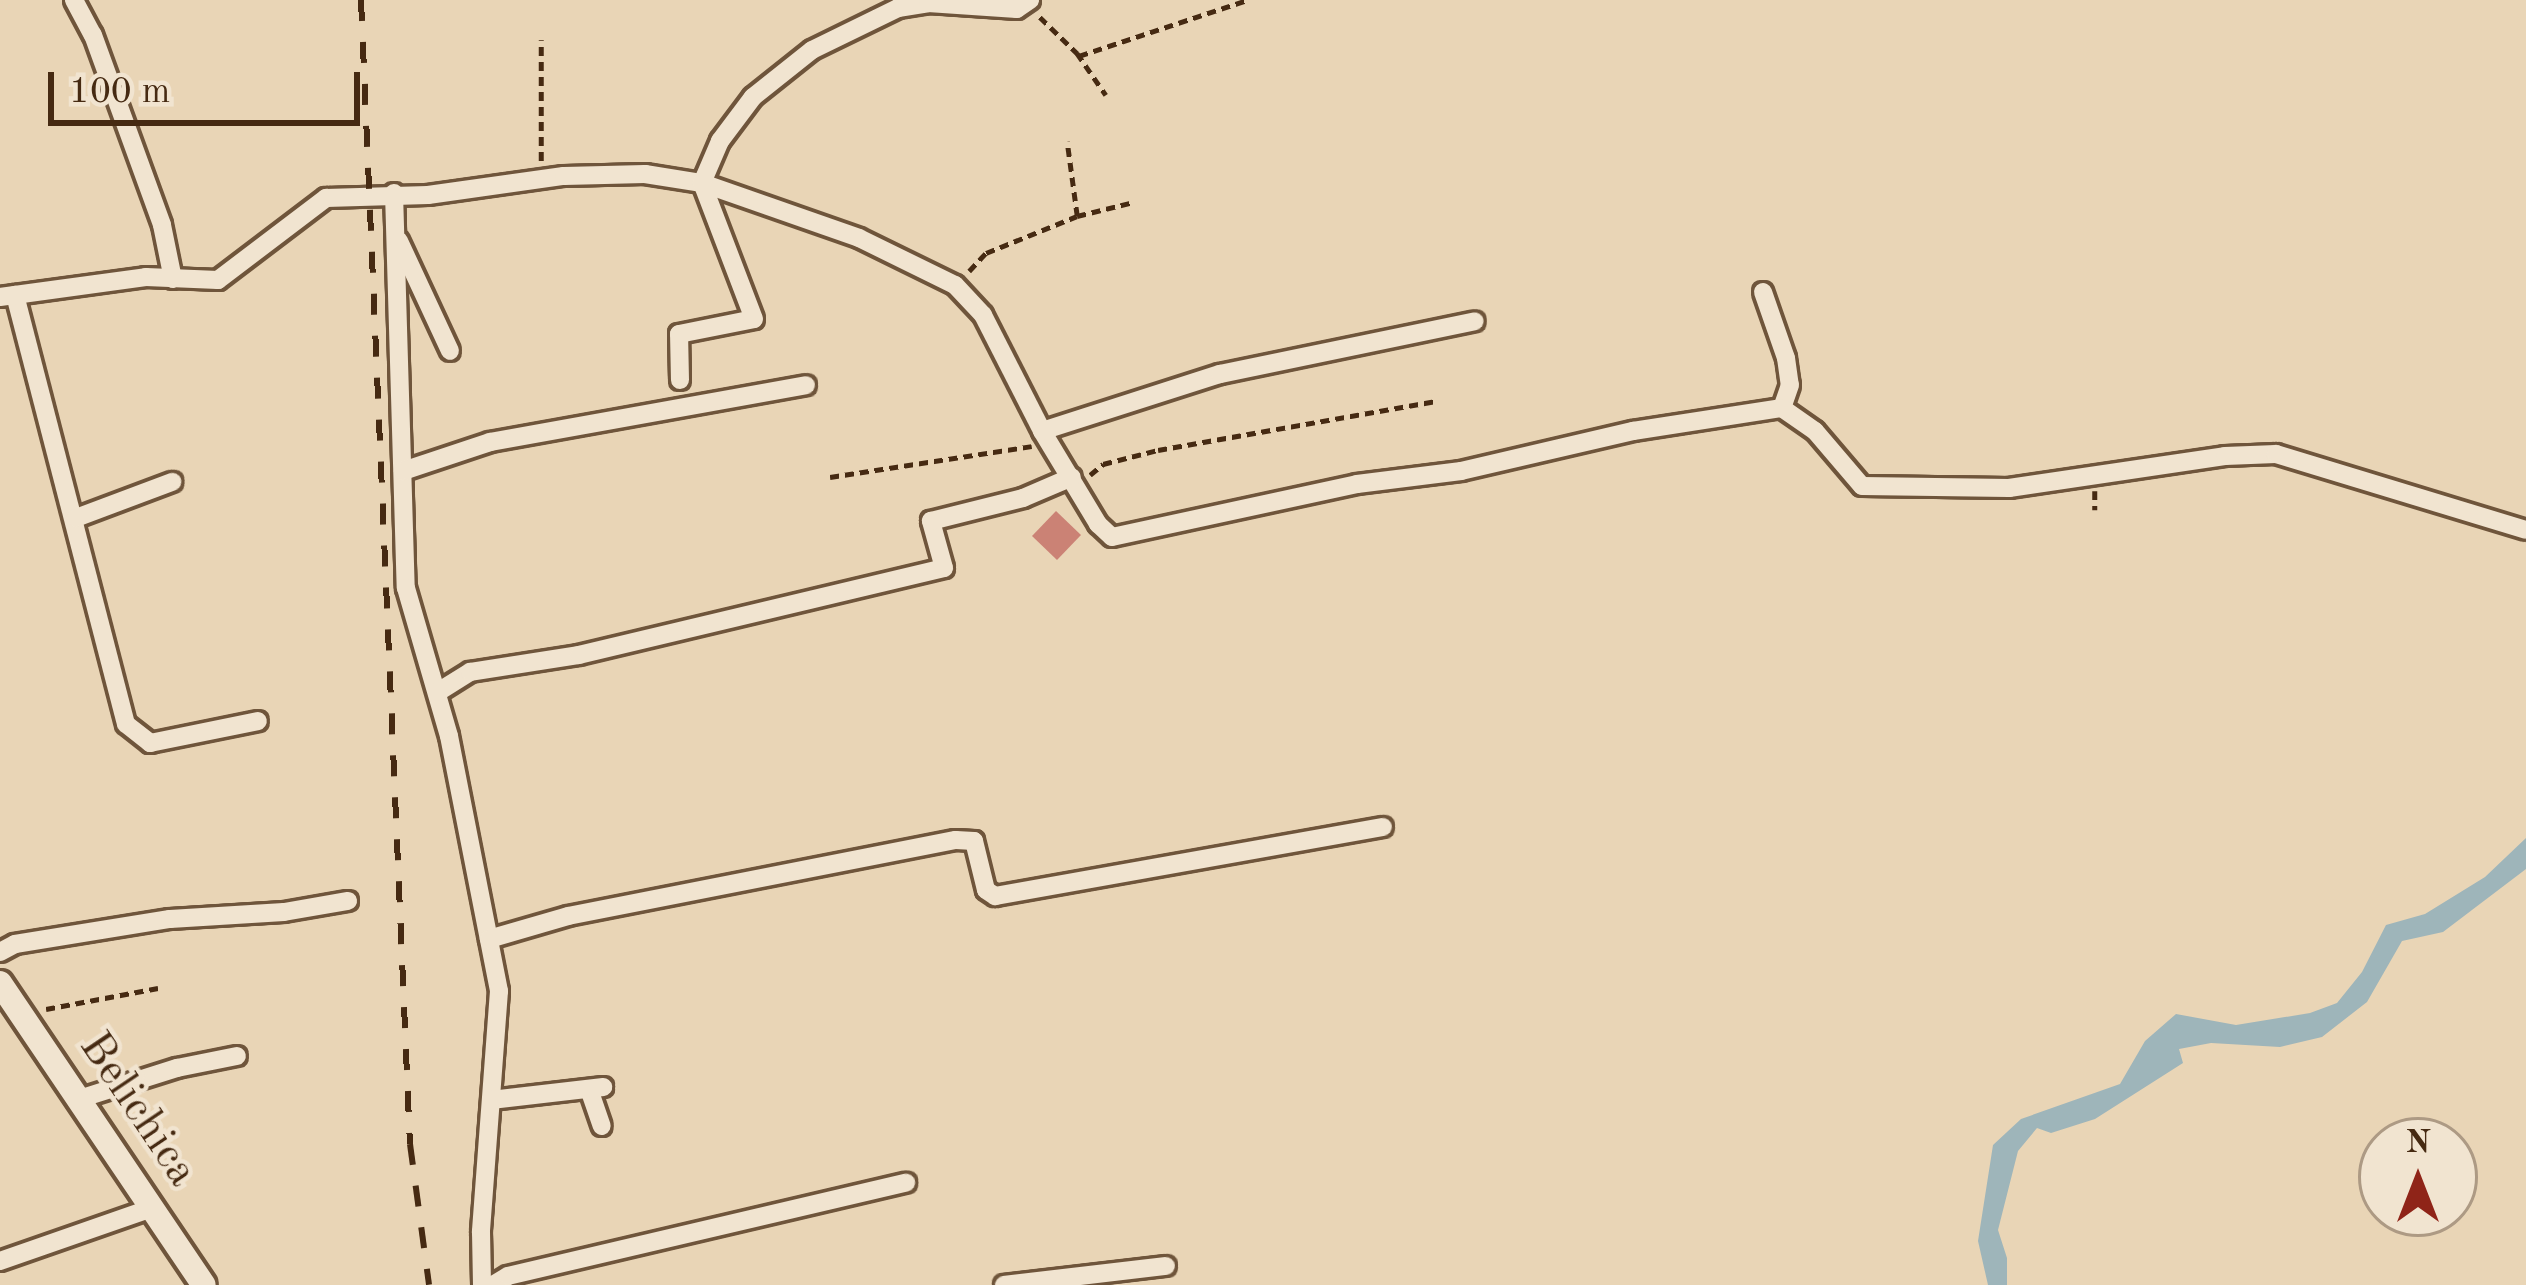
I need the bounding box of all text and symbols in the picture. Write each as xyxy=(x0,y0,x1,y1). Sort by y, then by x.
scale bar xyxy=(54,48,366,122)
text: 100 m xyxy=(69,75,170,111)
street label: Belichica xyxy=(66,1023,208,1197)
north arrow xyxy=(2358,1117,2478,1237)
text: N xyxy=(2405,1127,2431,1160)

